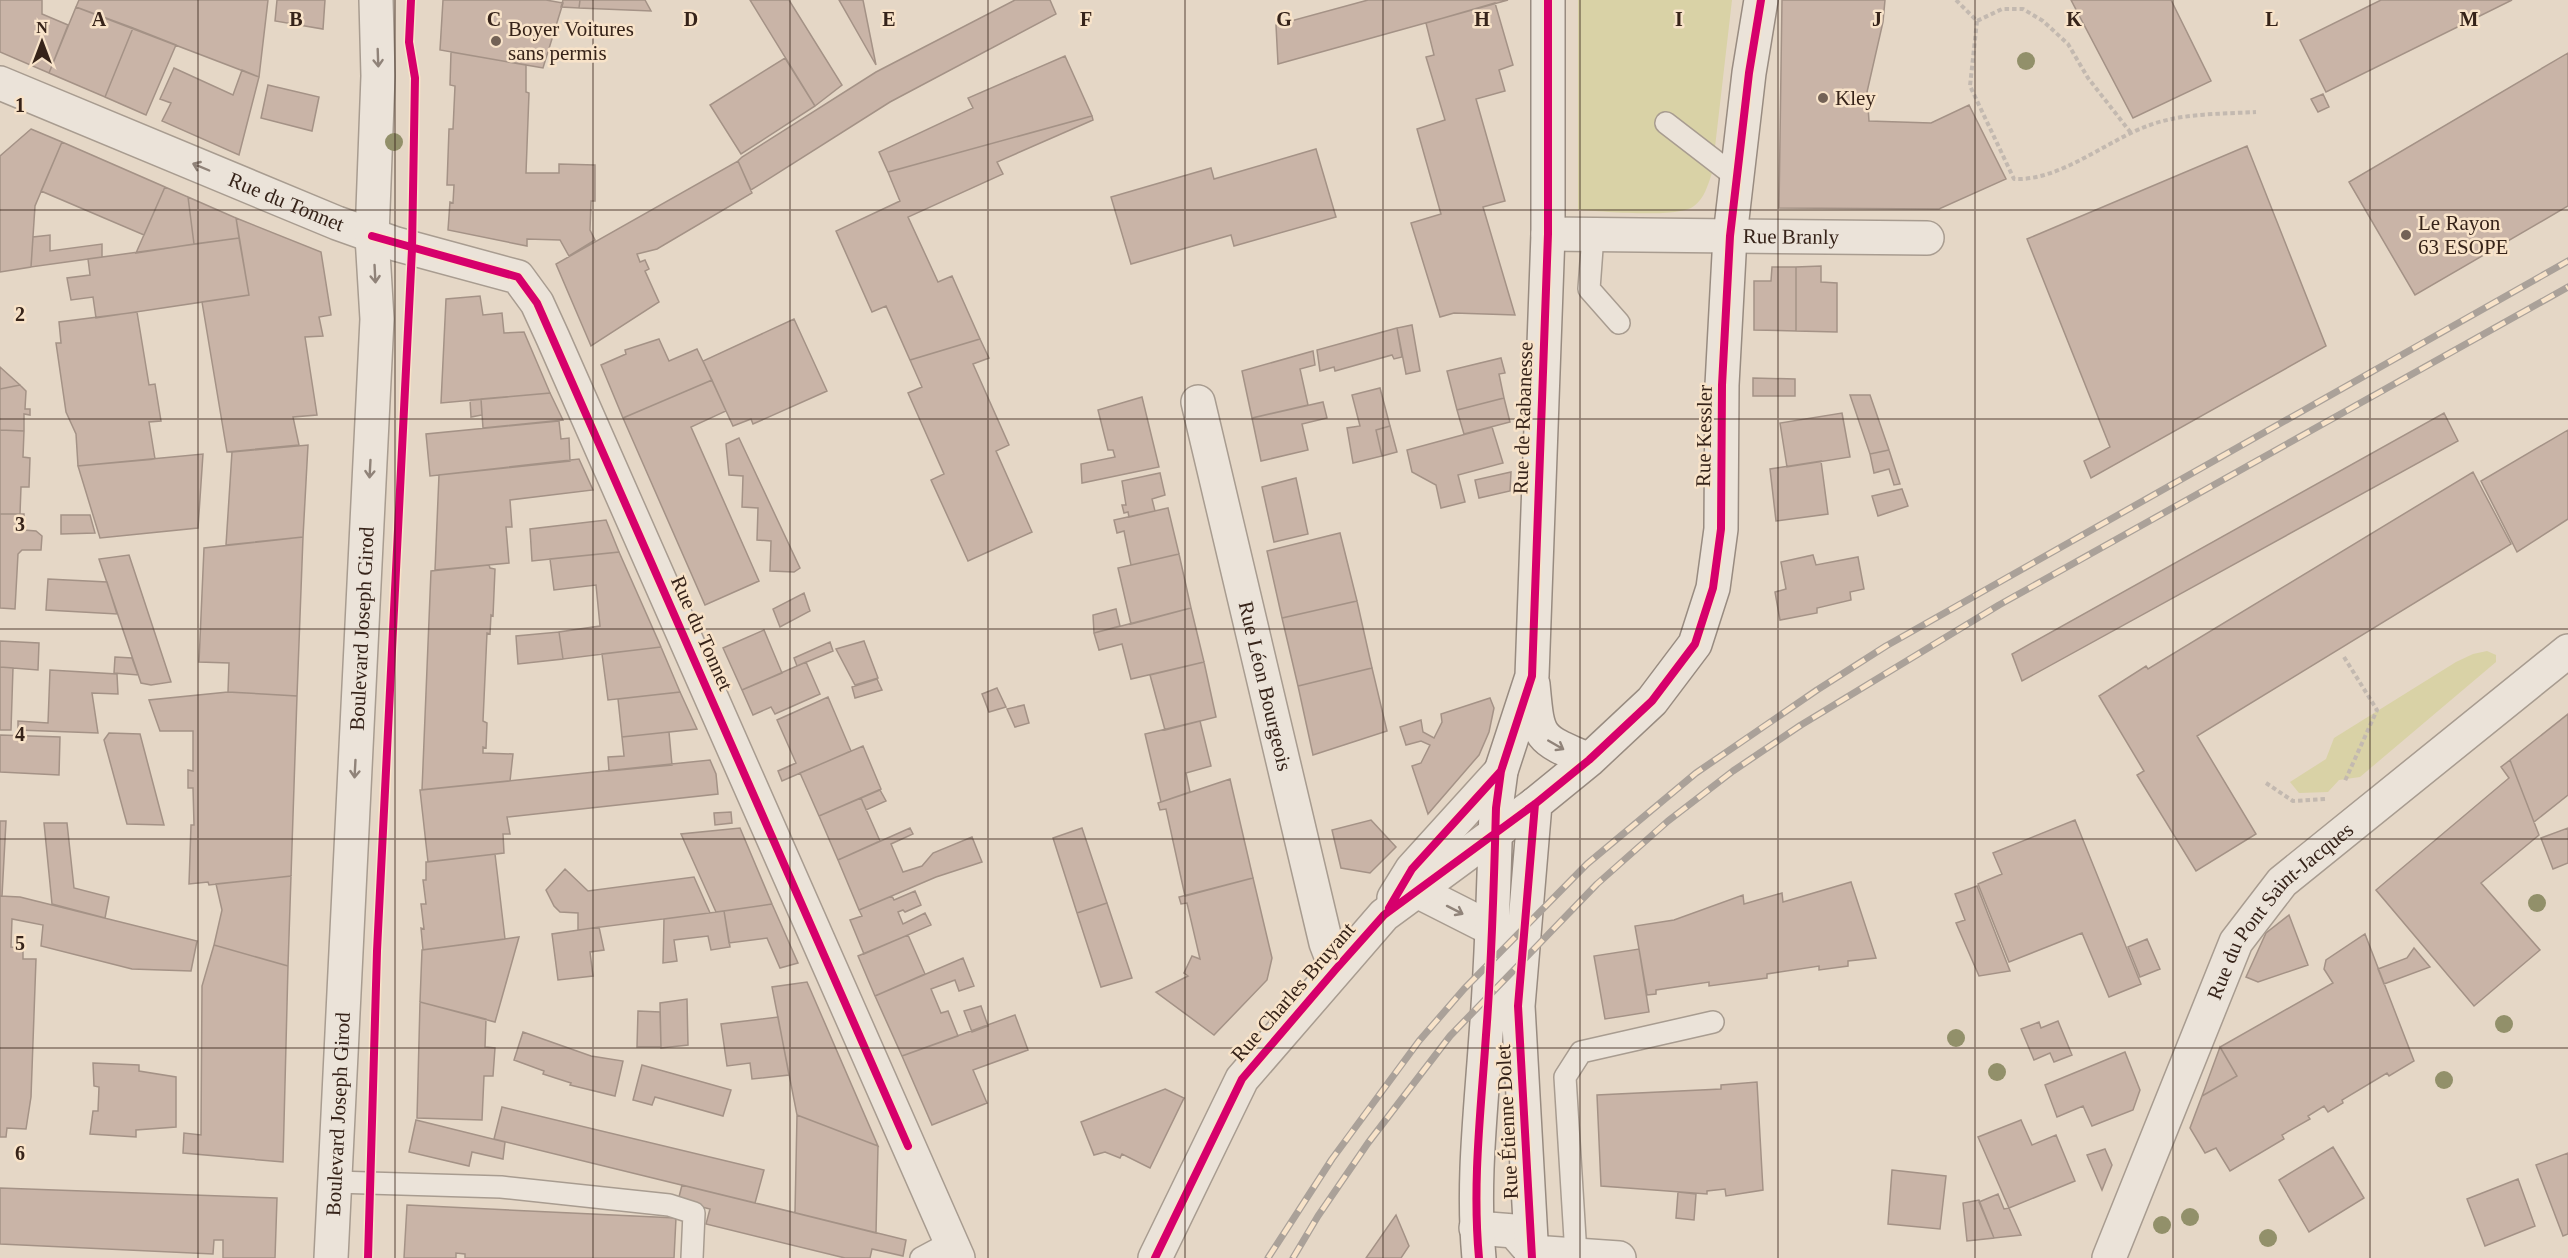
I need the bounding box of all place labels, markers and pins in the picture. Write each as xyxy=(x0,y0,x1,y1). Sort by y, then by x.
place label: Boyer Voitures sans permis xyxy=(508,17,634,65)
marker: Boyer Voitures sans permis xyxy=(489,34,503,48)
place label: Kley xyxy=(1835,86,1876,110)
marker: Kley xyxy=(1816,91,1830,105)
place label: Le Rayon 63 ESOPE xyxy=(2418,211,2508,259)
marker: Le Rayon 63 ESOPE xyxy=(2399,228,2413,242)

